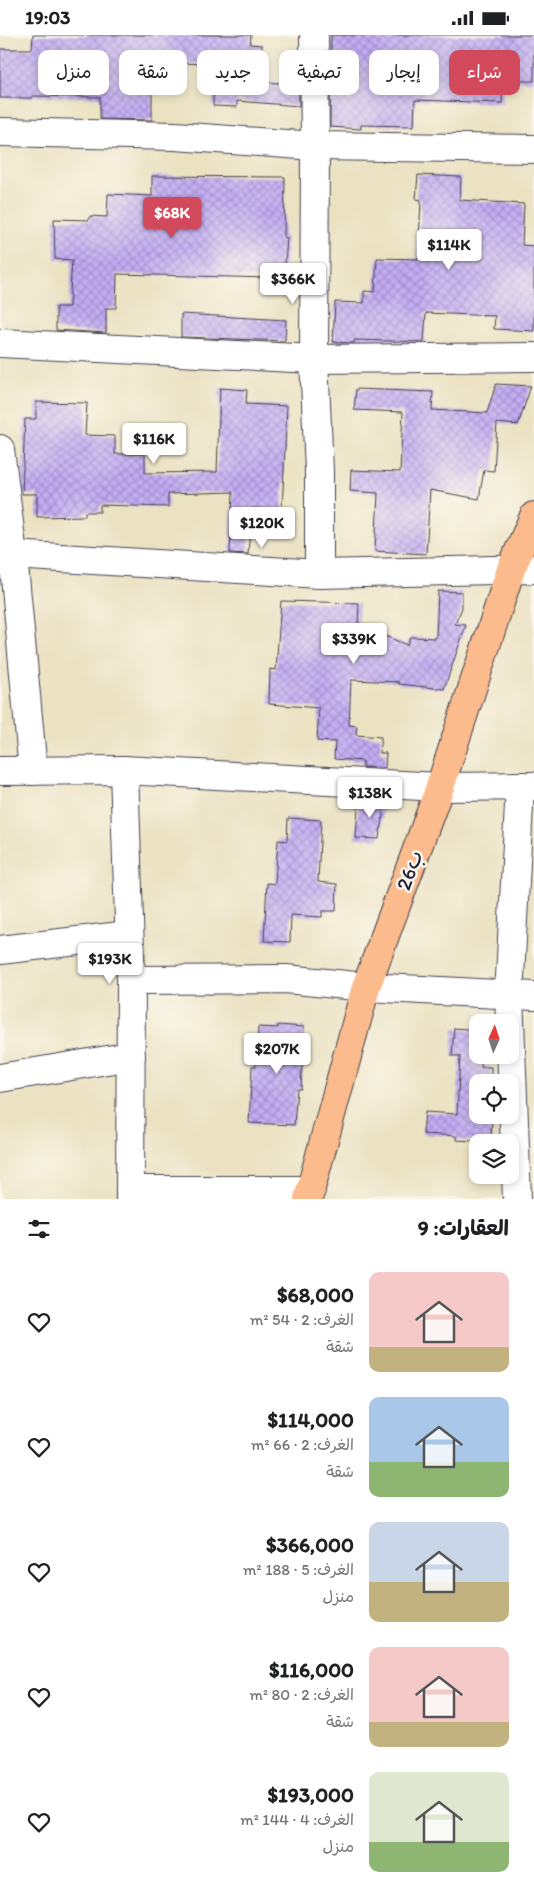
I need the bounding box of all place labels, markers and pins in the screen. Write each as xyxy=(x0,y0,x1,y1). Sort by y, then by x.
pin: $68K xyxy=(142,197,202,239)
pin: $114K xyxy=(414,229,484,271)
pin: $366K xyxy=(258,263,328,305)
pin: $116K xyxy=(119,423,189,465)
pin: $120K xyxy=(227,507,297,549)
pin: $339K xyxy=(319,623,389,665)
pin: $138K xyxy=(335,777,405,819)
pin: $193K xyxy=(75,943,145,985)
pin: $207K xyxy=(242,1033,312,1075)

